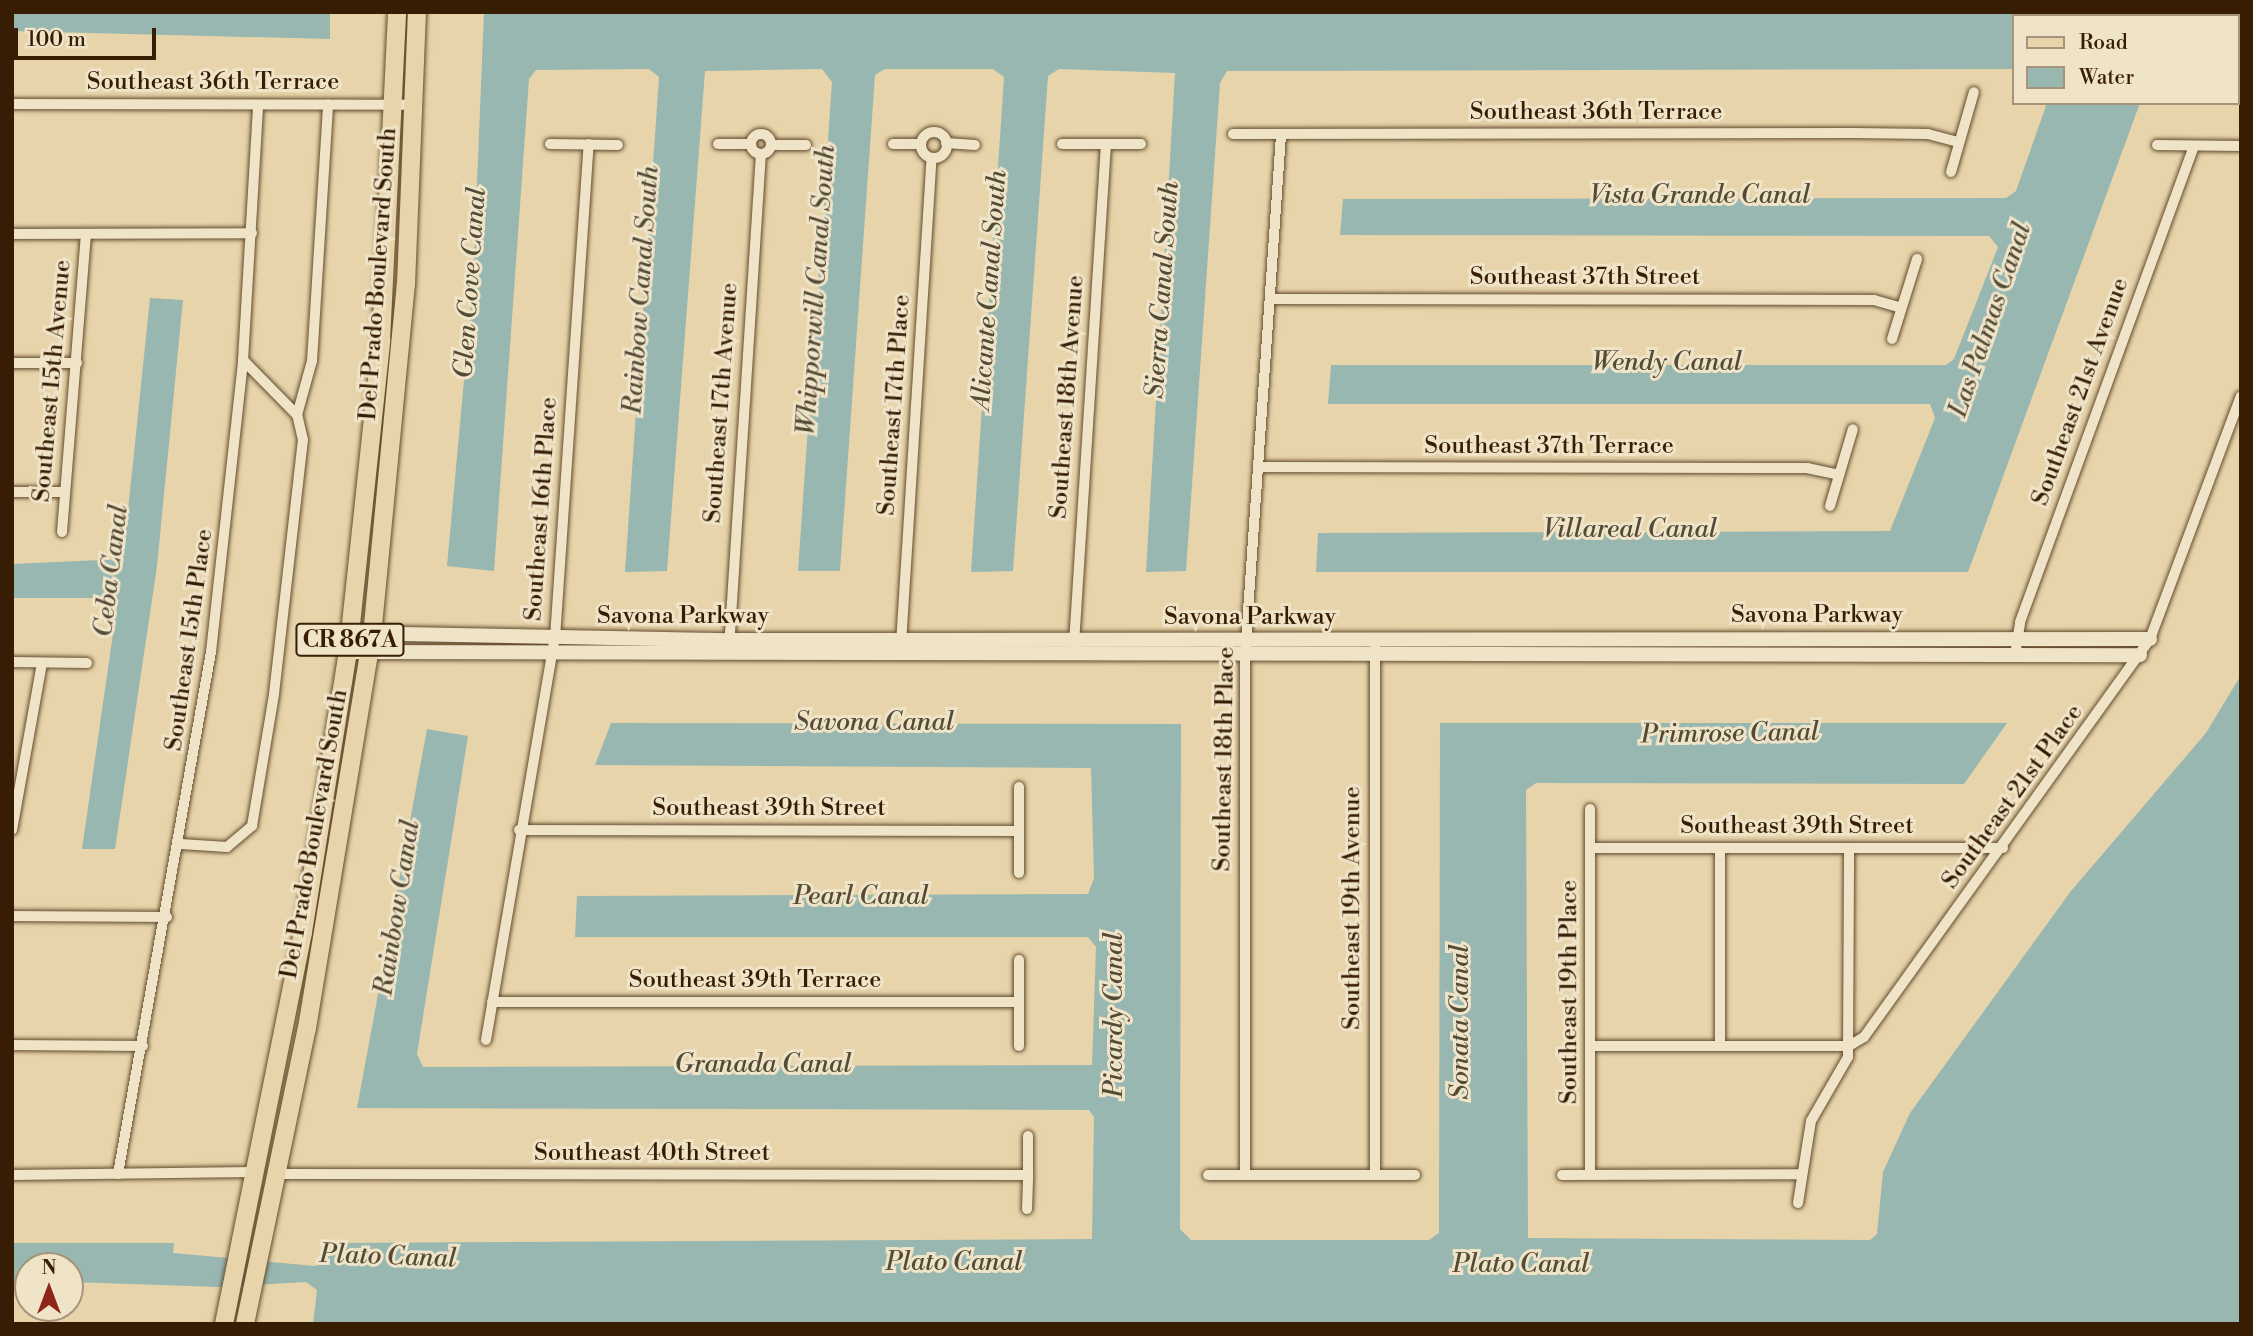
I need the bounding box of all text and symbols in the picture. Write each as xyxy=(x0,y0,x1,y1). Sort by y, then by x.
scale bar xyxy=(18,14,159,58)
legend xyxy=(2011,14,2239,105)
text: 100 m xyxy=(27,27,86,53)
text: Road xyxy=(2079,30,2128,56)
text: Water xyxy=(2079,65,2134,91)
street label: Southeast 36th Terrace xyxy=(87,69,339,97)
street label: Southeast 36th Terrace xyxy=(1470,99,1722,127)
street label: Del Prado Boulevard South xyxy=(354,127,404,421)
water label: Whipporwill Canal South xyxy=(791,144,843,436)
water label: Rainbow Canal South xyxy=(618,165,666,415)
water label: Alicante Canal South xyxy=(966,169,1014,411)
water label: Sierra Canal South xyxy=(1140,180,1186,400)
water label: Vista Grande Canal xyxy=(1590,180,1810,212)
water label: Glen Cove Canal xyxy=(449,186,493,380)
water label: Las Palmas Canal xyxy=(1943,219,2039,421)
street label: Southeast 15th Avenue xyxy=(28,259,78,503)
street label: Southeast 37th Street xyxy=(1470,264,1700,292)
street label: Southeast 18th Avenue xyxy=(1045,274,1091,520)
street label: Southeast 21st Avenue xyxy=(2026,274,2136,510)
street label: Southeast 17th Avenue xyxy=(699,282,745,524)
street label: Southeast 17th Place xyxy=(873,293,917,517)
water label: Wendy Canal xyxy=(1592,347,1742,379)
street label: Southeast 16th Place xyxy=(520,396,564,622)
street label: Southeast 37th Terrace xyxy=(1424,433,1674,461)
water label: Ceba Canal xyxy=(88,503,136,639)
water label: Villareal Canal xyxy=(1543,514,1717,546)
street label: Southeast 15th Place xyxy=(160,527,220,753)
street label: Savona Parkway xyxy=(1731,602,1903,630)
street label: Savona Parkway xyxy=(597,603,769,631)
street label: Savona Parkway xyxy=(1164,604,1336,632)
road number: CR 867A xyxy=(294,620,406,660)
street label: Southeast 18th Place xyxy=(1209,646,1241,872)
street label: Del Prado Boulevard South xyxy=(275,687,355,981)
street label: Southeast 21st Place xyxy=(1936,699,2090,895)
water label: Savona Canal xyxy=(794,707,954,739)
water label: Primrose Canal xyxy=(1641,717,1819,751)
street label: Southeast 19th Avenue xyxy=(1339,786,1367,1030)
street label: Southeast 39th Street xyxy=(652,795,886,823)
street label: Southeast 39th Street xyxy=(1680,813,1914,841)
water label: Rainbow Canal xyxy=(369,818,427,998)
street label: Southeast 19th Place xyxy=(1556,880,1584,1104)
water label: Pearl Canal xyxy=(793,881,929,913)
water label: Picardy Canal xyxy=(1099,932,1131,1098)
water label: Sonata Canal xyxy=(1445,944,1477,1100)
street label: Southeast 39th Terrace xyxy=(629,967,881,995)
water label: Granada Canal xyxy=(674,1049,852,1081)
street label: Southeast 40th Street xyxy=(534,1140,770,1168)
water label: Plato Canal xyxy=(319,1239,457,1275)
water label: Plato Canal xyxy=(886,1247,1022,1279)
water label: Plato Canal xyxy=(1453,1249,1589,1281)
north arrow xyxy=(14,1252,84,1322)
text: N xyxy=(41,1256,57,1280)

